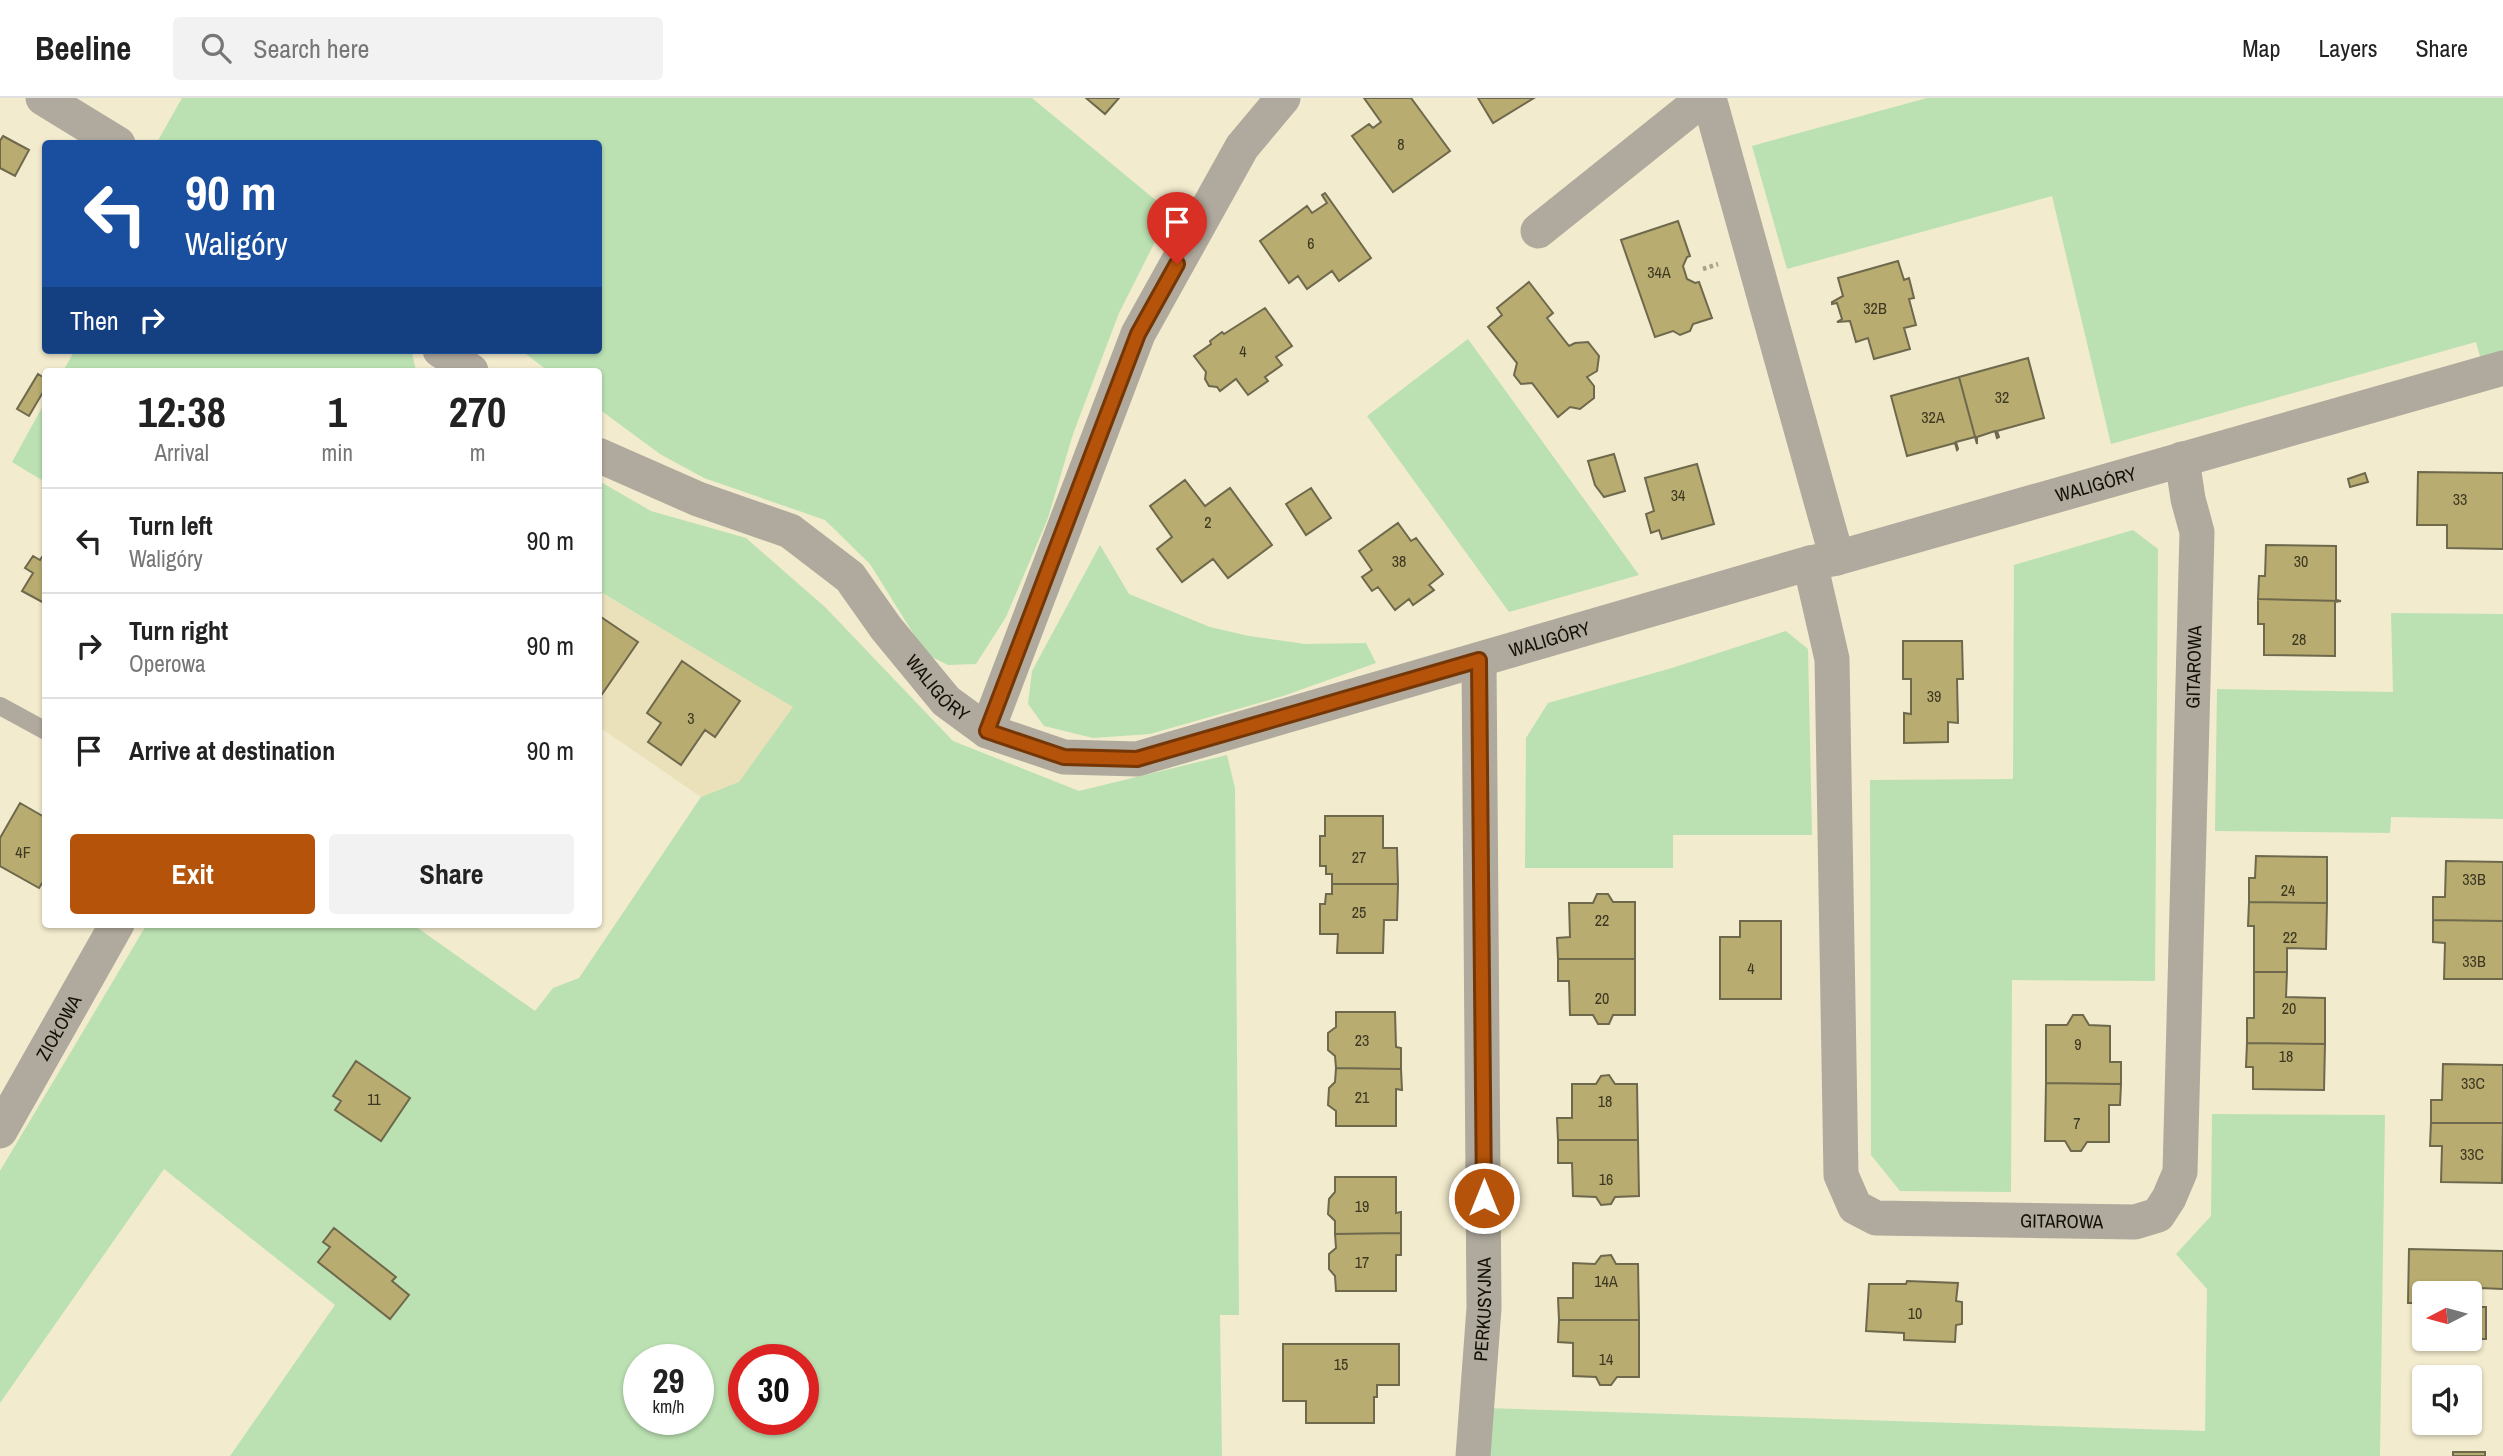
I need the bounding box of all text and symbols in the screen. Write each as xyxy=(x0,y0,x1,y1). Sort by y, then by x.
search box xyxy=(173,17,663,80)
text: Beeline xyxy=(35,26,131,70)
icon: search xyxy=(197,29,235,67)
text: Search here xyxy=(253,31,369,66)
text: Map xyxy=(2242,32,2280,64)
text: Layers xyxy=(2318,32,2377,64)
text: Share xyxy=(2415,32,2468,64)
house number: 8 xyxy=(1397,133,1405,155)
text: 90 m xyxy=(185,159,277,225)
icon: left xyxy=(70,168,161,259)
pin xyxy=(1147,192,1207,264)
icon: arrive xyxy=(1158,203,1196,241)
text: Waligóry xyxy=(185,222,288,265)
house number: 6 xyxy=(1307,232,1315,254)
house number: 34A xyxy=(1647,261,1671,283)
house number: 32B xyxy=(1863,297,1887,319)
icon: right xyxy=(133,301,171,339)
text: Then xyxy=(70,303,119,338)
house number: 4 xyxy=(1239,340,1247,362)
text: 12:38 xyxy=(138,384,226,440)
text: 1 xyxy=(328,384,347,440)
text: 270 xyxy=(449,384,506,440)
house number: 32 xyxy=(1995,386,2009,408)
house number: 32A xyxy=(1921,406,1945,428)
text: Arrival xyxy=(155,437,209,468)
text: min xyxy=(322,437,353,468)
text: m xyxy=(470,437,485,468)
street label: WALIGÓRY xyxy=(2052,460,2140,508)
house number: 34 xyxy=(1671,484,1685,506)
house number: 33 xyxy=(2453,488,2467,510)
text: Turn left xyxy=(129,508,213,543)
house number: 2 xyxy=(1204,511,1212,533)
icon: left xyxy=(70,522,108,560)
text: 90 m xyxy=(527,523,574,558)
text: Waligóry xyxy=(129,543,203,574)
house number: 38 xyxy=(1392,550,1406,572)
house number: 30 xyxy=(2294,550,2308,572)
text: Turn right xyxy=(129,613,228,648)
street label: WALIGÓRY xyxy=(1506,615,1594,663)
street label: GITAROWA xyxy=(2179,624,2208,709)
icon: right xyxy=(70,627,108,665)
text: 90 m xyxy=(527,628,574,663)
house number: 28 xyxy=(2292,628,2306,650)
text: Operowa xyxy=(129,648,206,679)
street label: WALIGÓRY xyxy=(900,649,975,727)
house number: 39 xyxy=(1927,685,1941,707)
house number: 3 xyxy=(687,707,695,729)
icon: arrive xyxy=(70,732,108,770)
text: Arrive at destination xyxy=(129,733,335,768)
text: 90 m xyxy=(527,733,574,768)
button: Exit xyxy=(70,834,315,914)
button: Share xyxy=(329,834,574,914)
house number: 4F xyxy=(15,841,31,863)
house number: 27 xyxy=(1352,846,1366,868)
house number: 33B xyxy=(2462,868,2486,890)
house number: 24 xyxy=(2281,879,2295,901)
house number: 25 xyxy=(1352,901,1366,923)
house number: 22 xyxy=(1595,909,1609,931)
house number: 22 xyxy=(2283,926,2297,948)
house number: 33B xyxy=(2462,950,2486,972)
house number: 4 xyxy=(1747,957,1755,979)
house number: 20 xyxy=(1595,987,1609,1009)
street label: ZIOŁOWA xyxy=(30,989,88,1065)
house number: 20 xyxy=(2282,997,2296,1019)
house number: 23 xyxy=(1355,1029,1369,1051)
house number: 9 xyxy=(2074,1033,2082,1055)
house number: 18 xyxy=(2279,1045,2293,1067)
house number: 33C xyxy=(2461,1072,2485,1094)
house number: 21 xyxy=(1355,1086,1370,1108)
house number: 11 xyxy=(367,1088,382,1110)
house number: 18 xyxy=(1598,1090,1612,1112)
house number: 7 xyxy=(2073,1112,2081,1134)
house number: 33C xyxy=(2460,1143,2484,1165)
position arrow xyxy=(1447,1161,1521,1235)
house number: 16 xyxy=(1599,1168,1613,1190)
house number: 19 xyxy=(1355,1195,1369,1217)
street label: GITAROWA xyxy=(2020,1207,2104,1235)
house number: 17 xyxy=(1355,1251,1369,1273)
street label: PERKUSYJNA xyxy=(1467,1257,1497,1362)
house number: 14A xyxy=(1594,1270,1618,1292)
north arrow xyxy=(2412,1281,2482,1351)
map controls xyxy=(2412,1281,2482,1435)
house number: 10 xyxy=(1908,1302,1922,1324)
speed limit sign: 30 xyxy=(728,1344,819,1435)
house number: 14 xyxy=(1599,1348,1613,1370)
house number: 15 xyxy=(1334,1353,1348,1375)
text: 29 xyxy=(653,1357,684,1404)
button: sound xyxy=(2412,1365,2482,1435)
text: km/h xyxy=(653,1394,685,1419)

